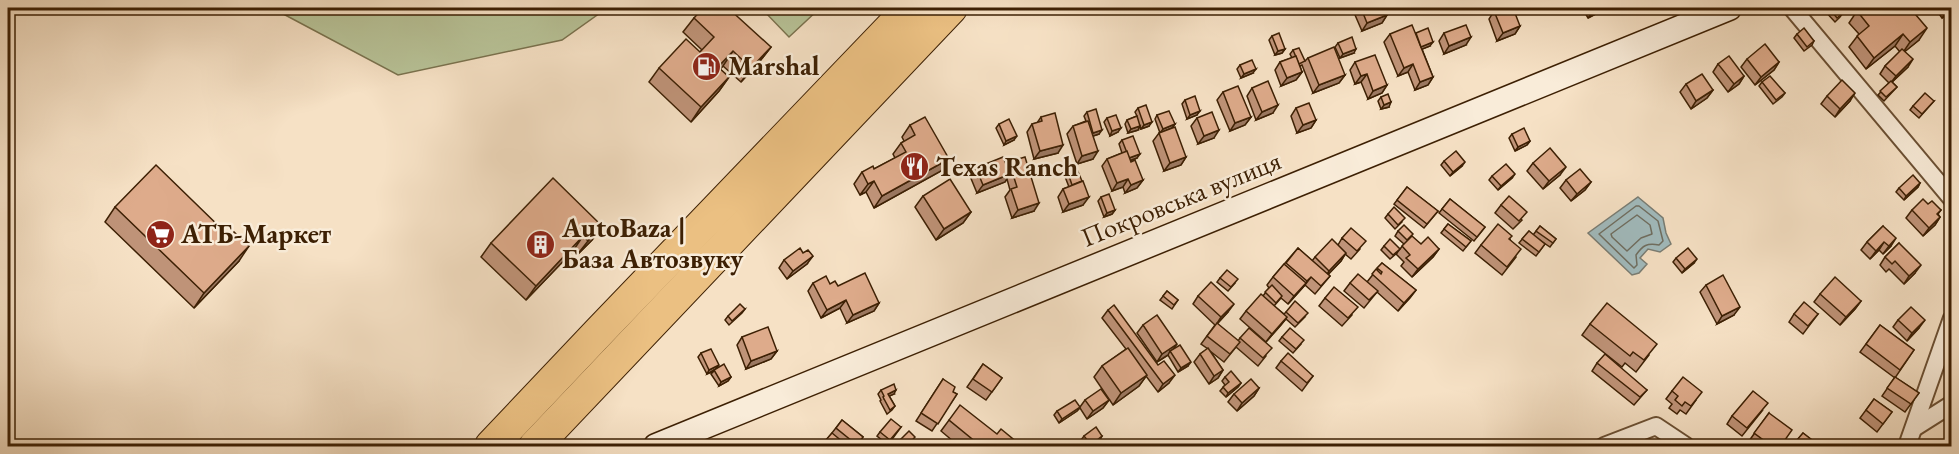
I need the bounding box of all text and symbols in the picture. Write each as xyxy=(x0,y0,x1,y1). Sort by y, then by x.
place label: Marshal xyxy=(728,48,820,83)
fuel station icon: Marshal xyxy=(691,50,723,82)
street label: Покровська вулиця xyxy=(1076,142,1286,255)
place label: Texas Ranch xyxy=(936,149,1078,184)
restaurant icon: Texas Ranch xyxy=(899,151,931,183)
place label: AutoBaza | База Автозвуку xyxy=(561,210,744,276)
place label: АТБ-Маркет xyxy=(180,216,331,251)
supermarket icon: АТБ-Маркет xyxy=(144,218,176,250)
building icon: AutoBaza | База Автозвуку xyxy=(525,228,557,260)

